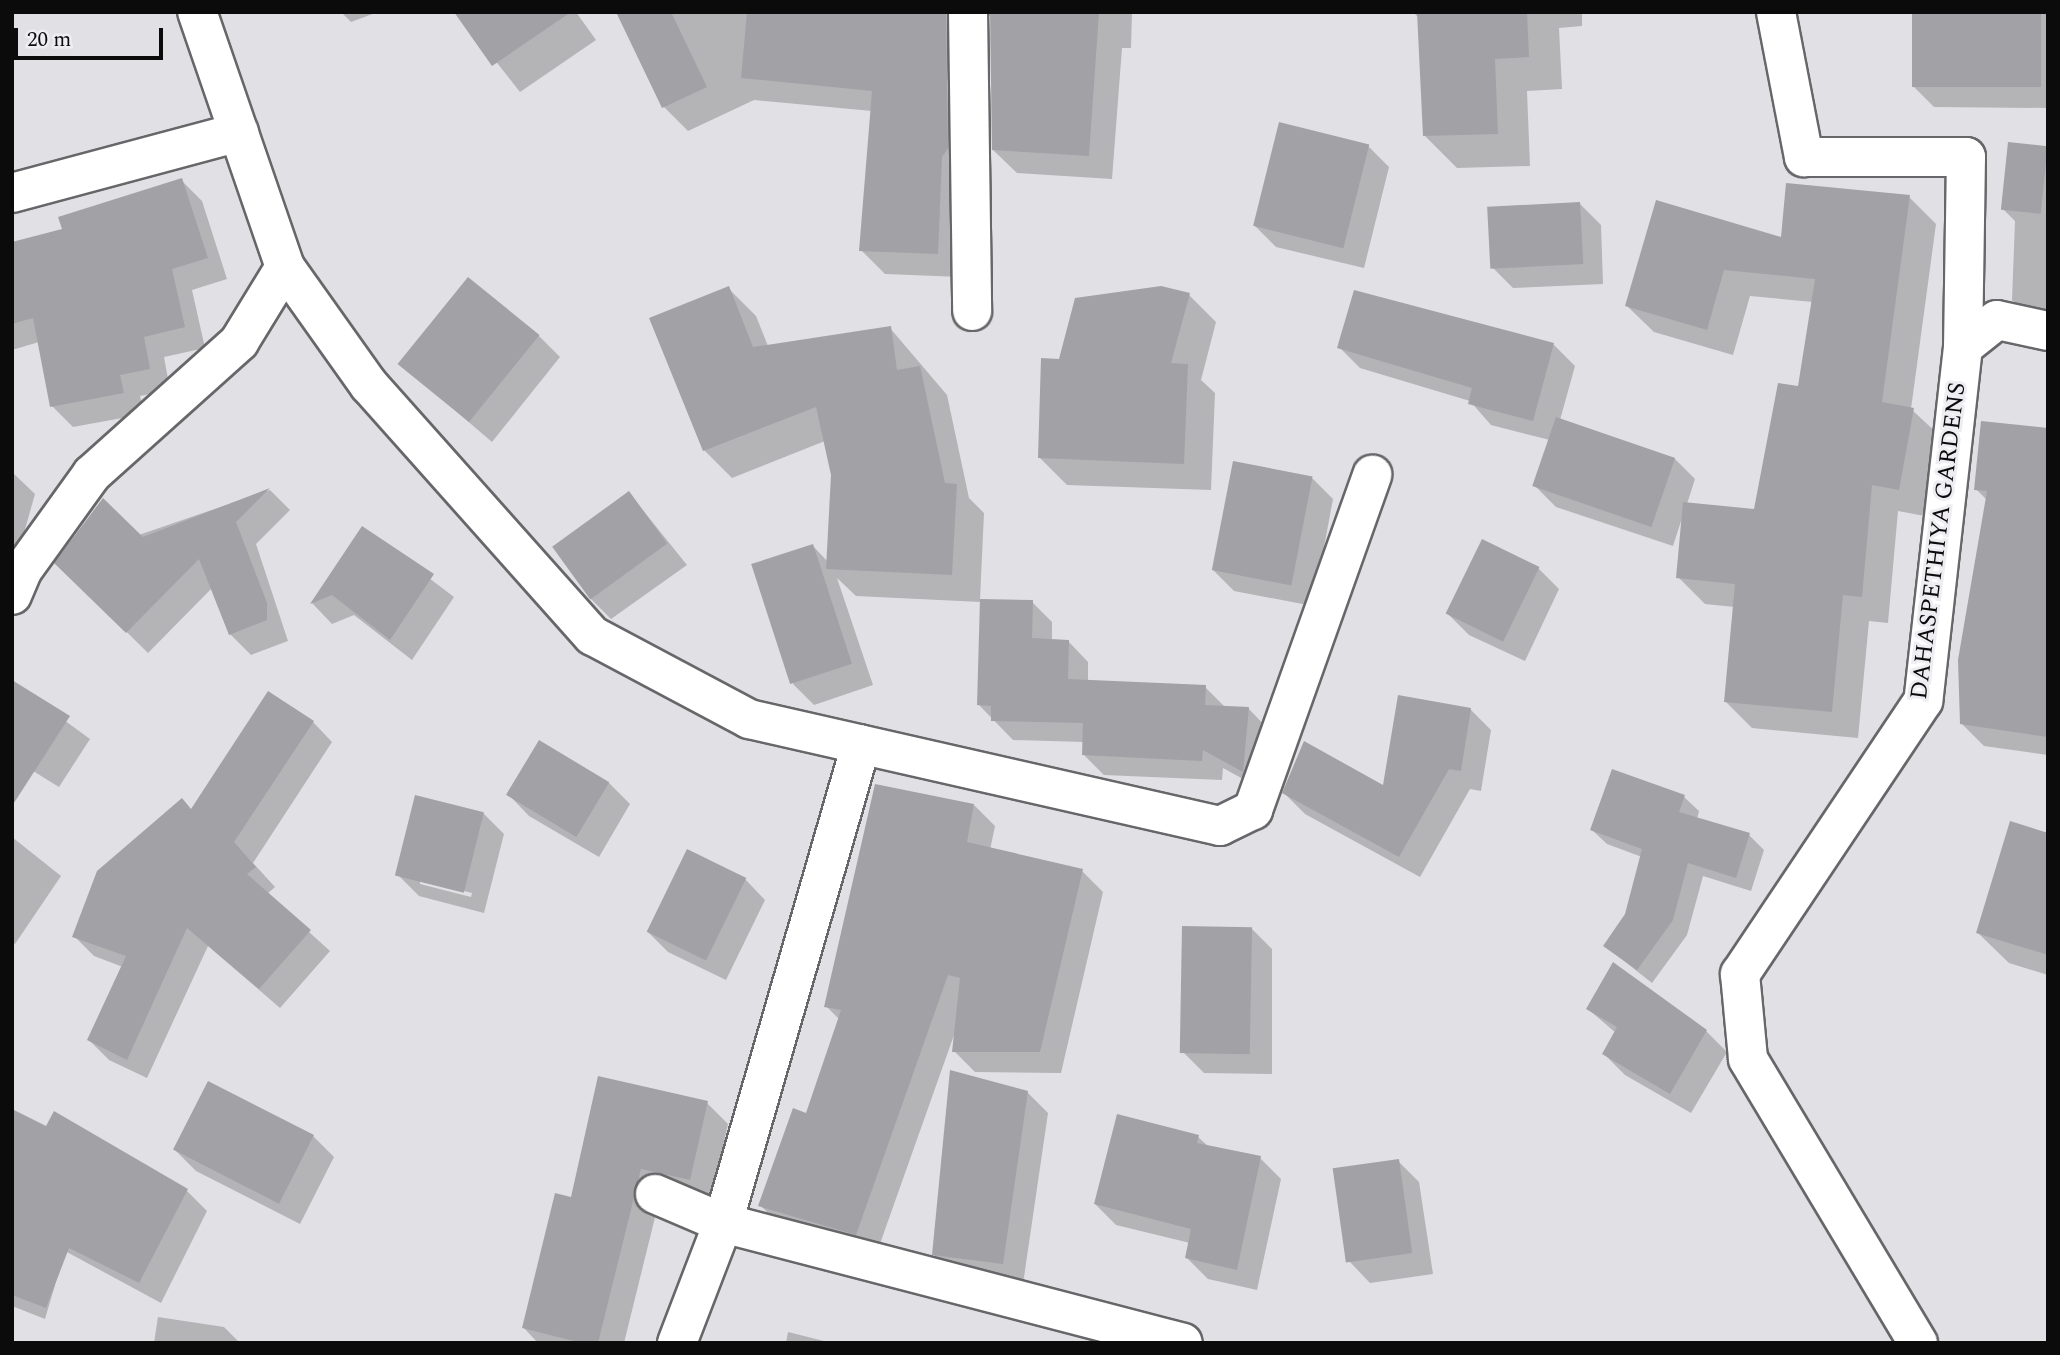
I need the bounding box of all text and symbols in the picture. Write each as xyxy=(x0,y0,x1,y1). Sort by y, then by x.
scale bar xyxy=(18,14,166,58)
text: 20 m xyxy=(27,24,71,56)
street label: DAHASPETHIYA GARDENS xyxy=(1905,381,1973,701)

